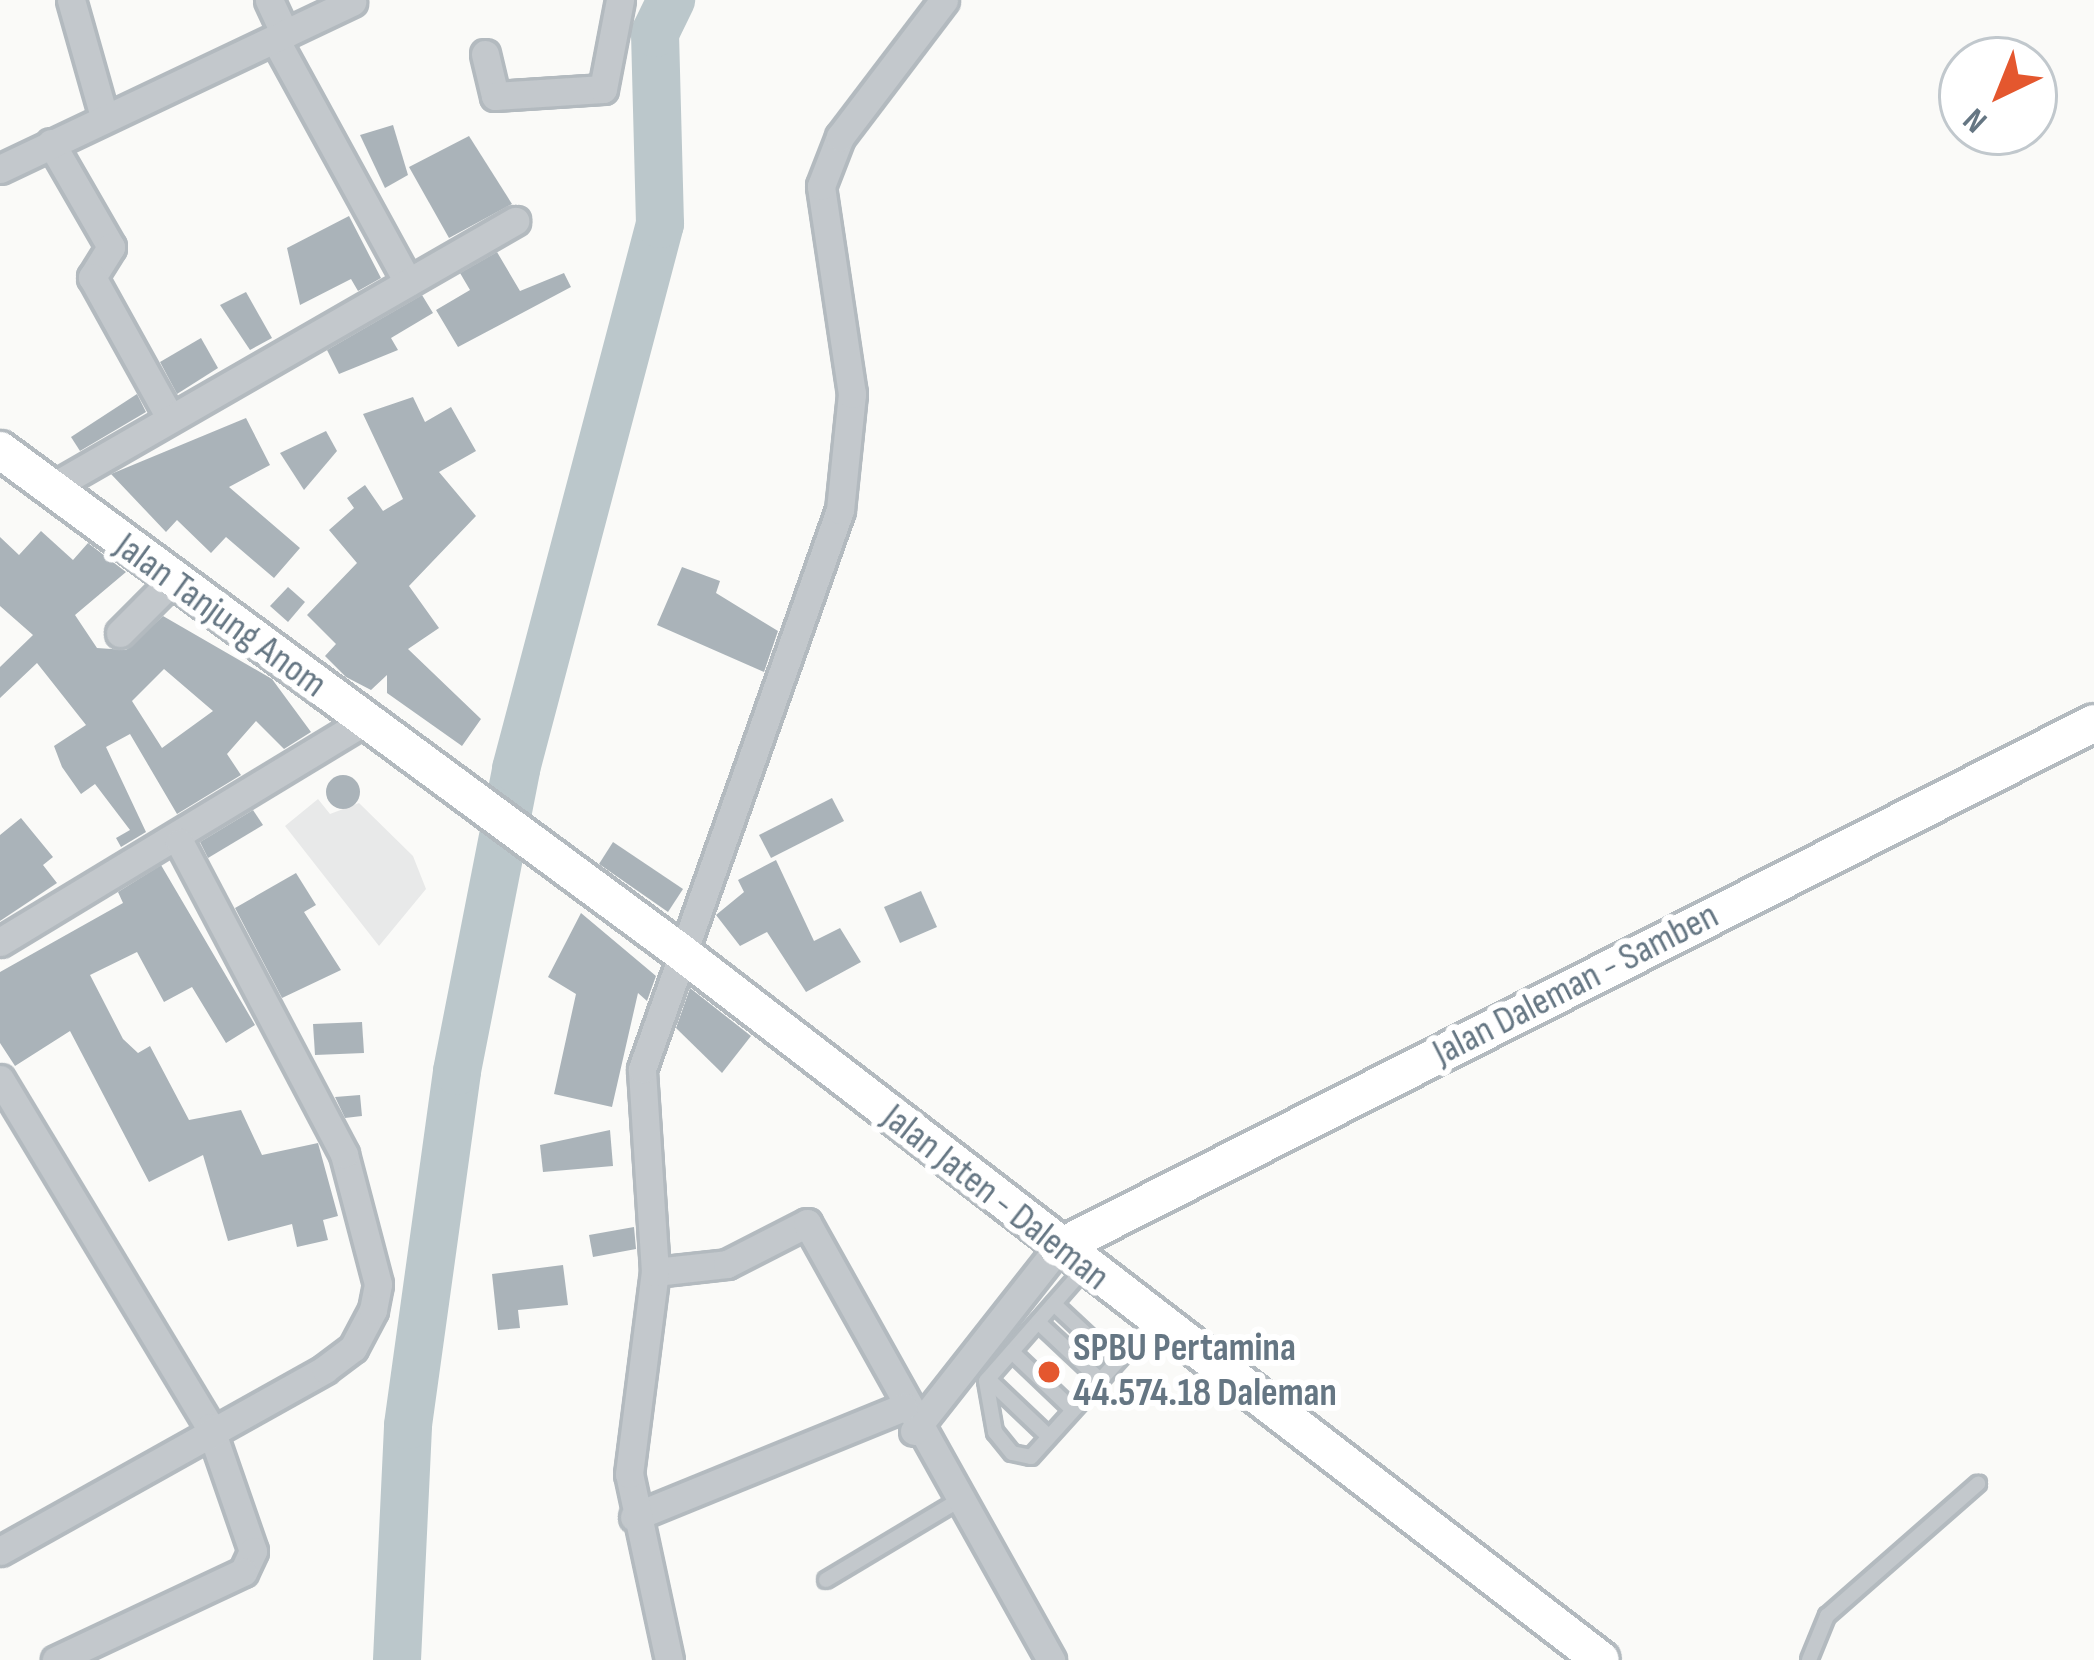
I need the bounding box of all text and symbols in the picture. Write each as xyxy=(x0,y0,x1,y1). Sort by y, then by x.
north arrow xyxy=(1938,36,2058,156)
text: N xyxy=(1955,99,1996,141)
street label: Jalan Tanjung Anom xyxy=(105,524,335,708)
street label: Jalan Daleman - Samben xyxy=(1426,893,1726,1077)
street label: Jalan Jaten - Daleman xyxy=(872,1095,1118,1301)
place label: SPBU Pertamina 44.574.18 Daleman xyxy=(1073,1327,1337,1418)
marker: SPBU Pertamina 44.574.18 Daleman xyxy=(1036,1359,1062,1385)

